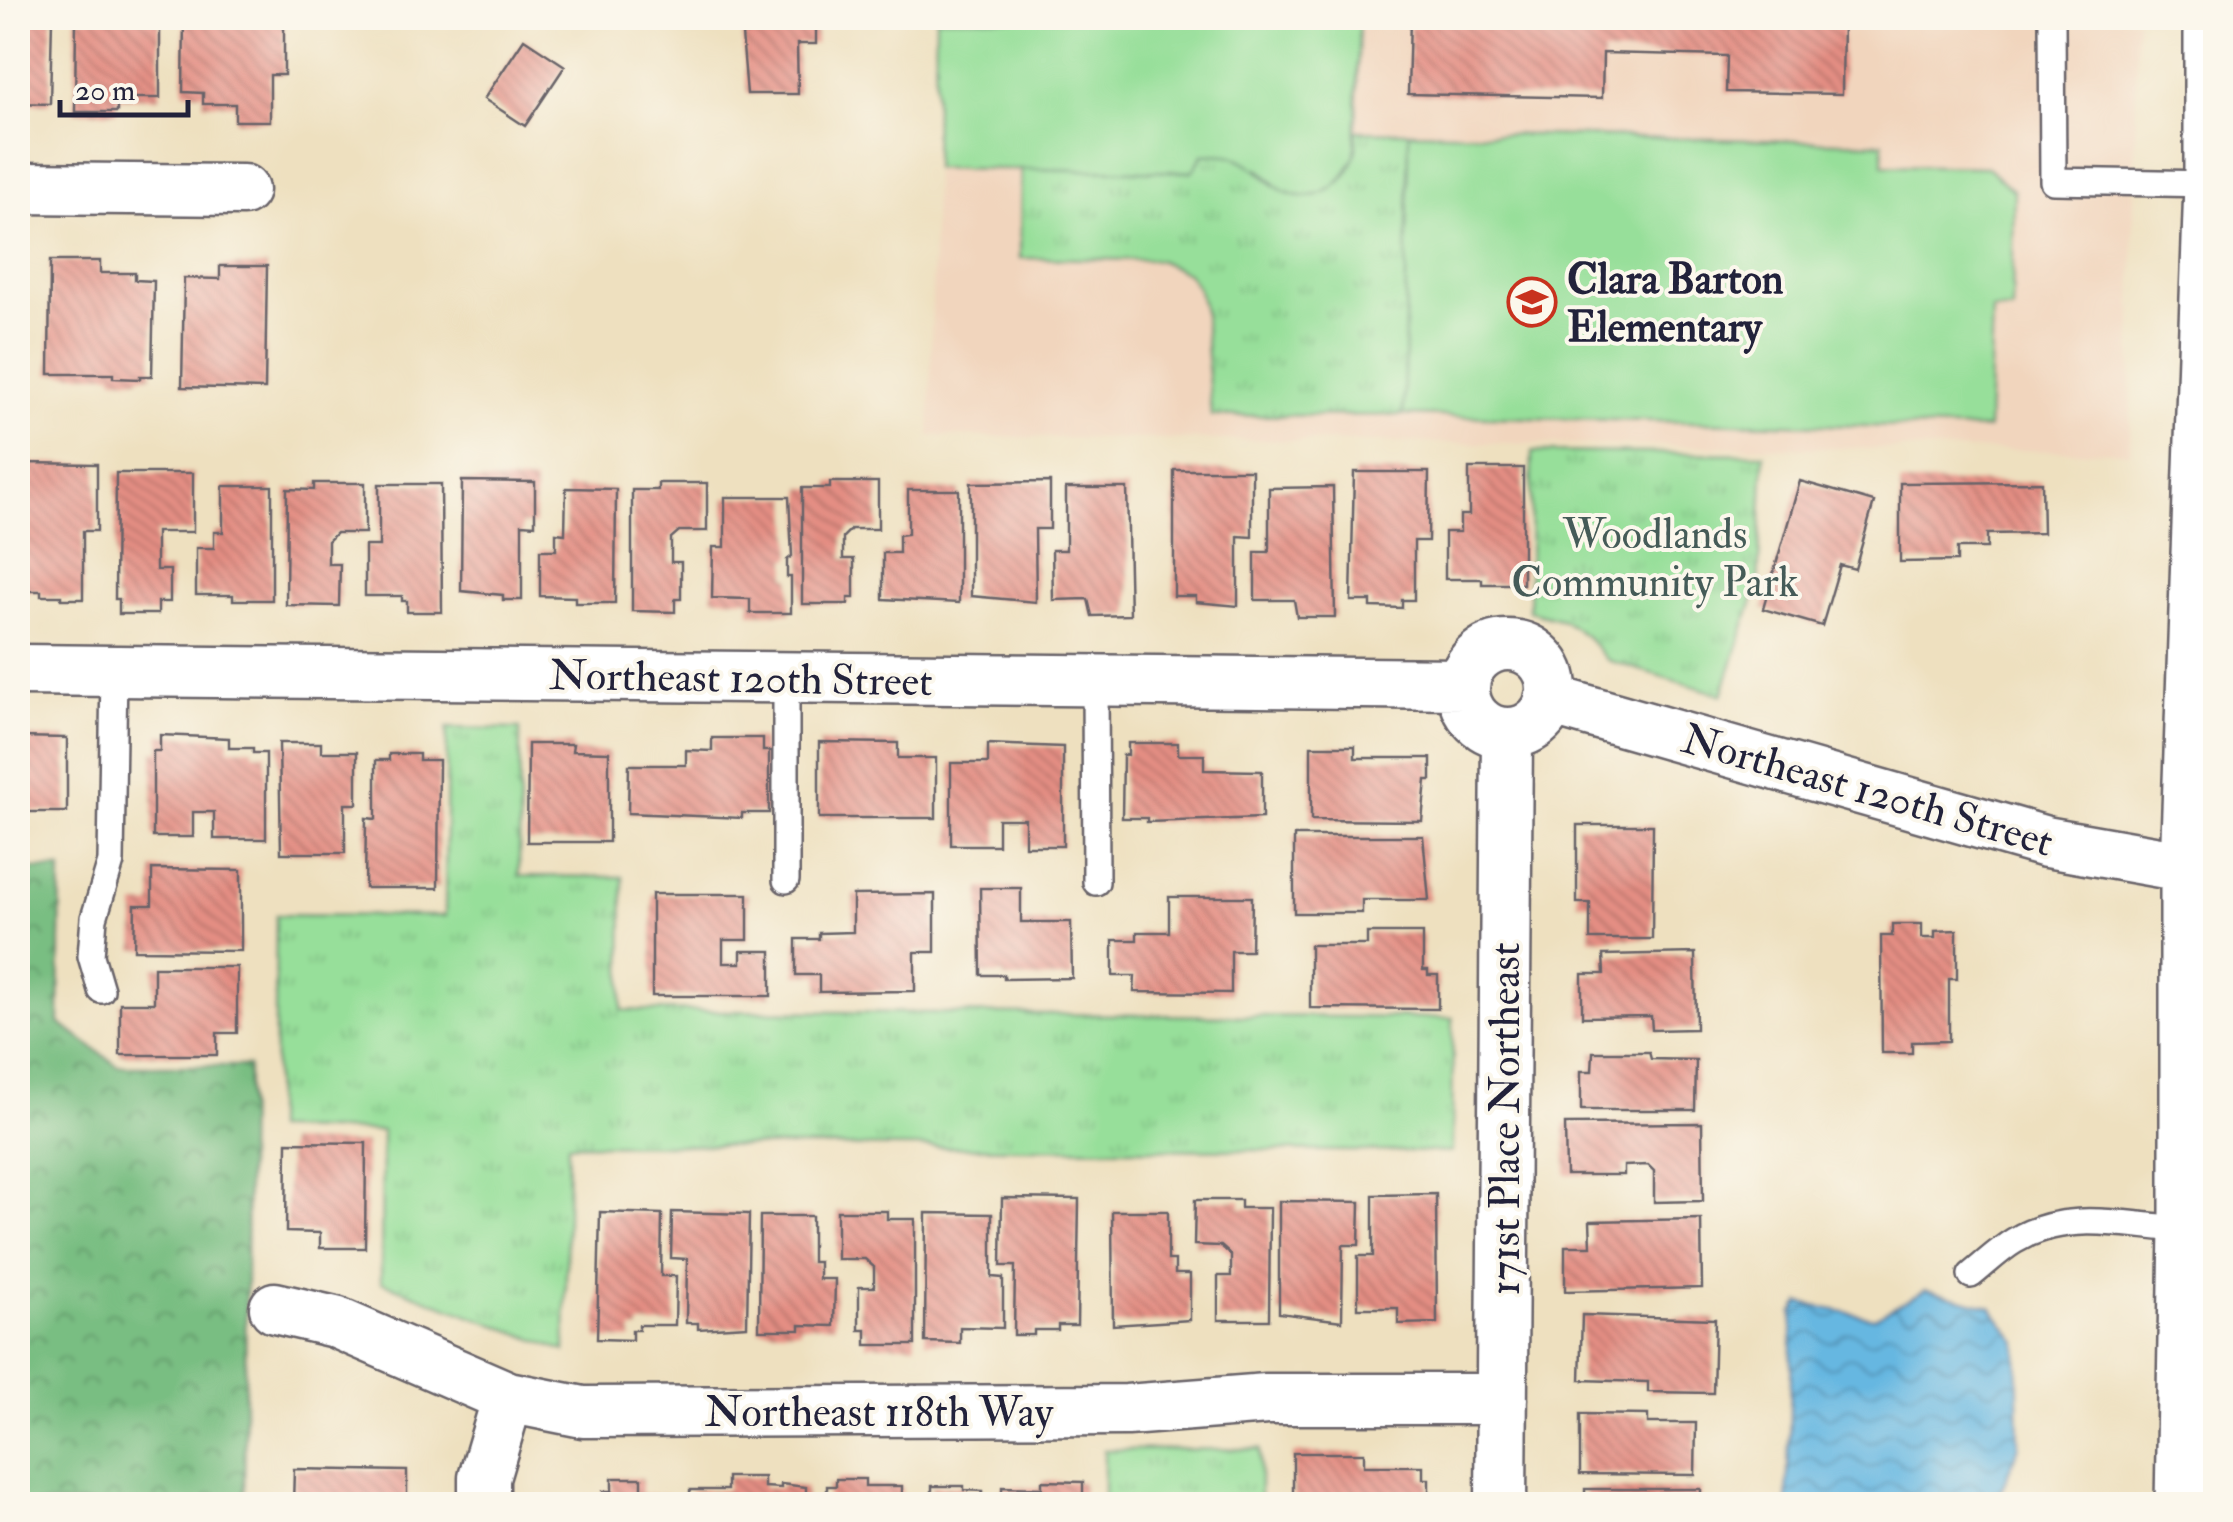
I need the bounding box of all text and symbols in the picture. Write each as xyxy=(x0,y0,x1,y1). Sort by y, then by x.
scale bar xyxy=(60,55,188,117)
text: 20 m xyxy=(75,72,135,109)
place label: Clara Barton Elementary xyxy=(1567,254,1784,355)
school or university icon: Clara Barton Elementary xyxy=(1506,276,1558,328)
park label: Woodlands Community Park xyxy=(1511,509,1799,609)
street label: Northeast 120th Street xyxy=(549,650,933,708)
street label: Northeast 120th Street xyxy=(1676,713,2059,869)
street label: 171st Place Northeast xyxy=(1480,942,1532,1296)
street label: Northeast 118th Way xyxy=(705,1387,1054,1439)

